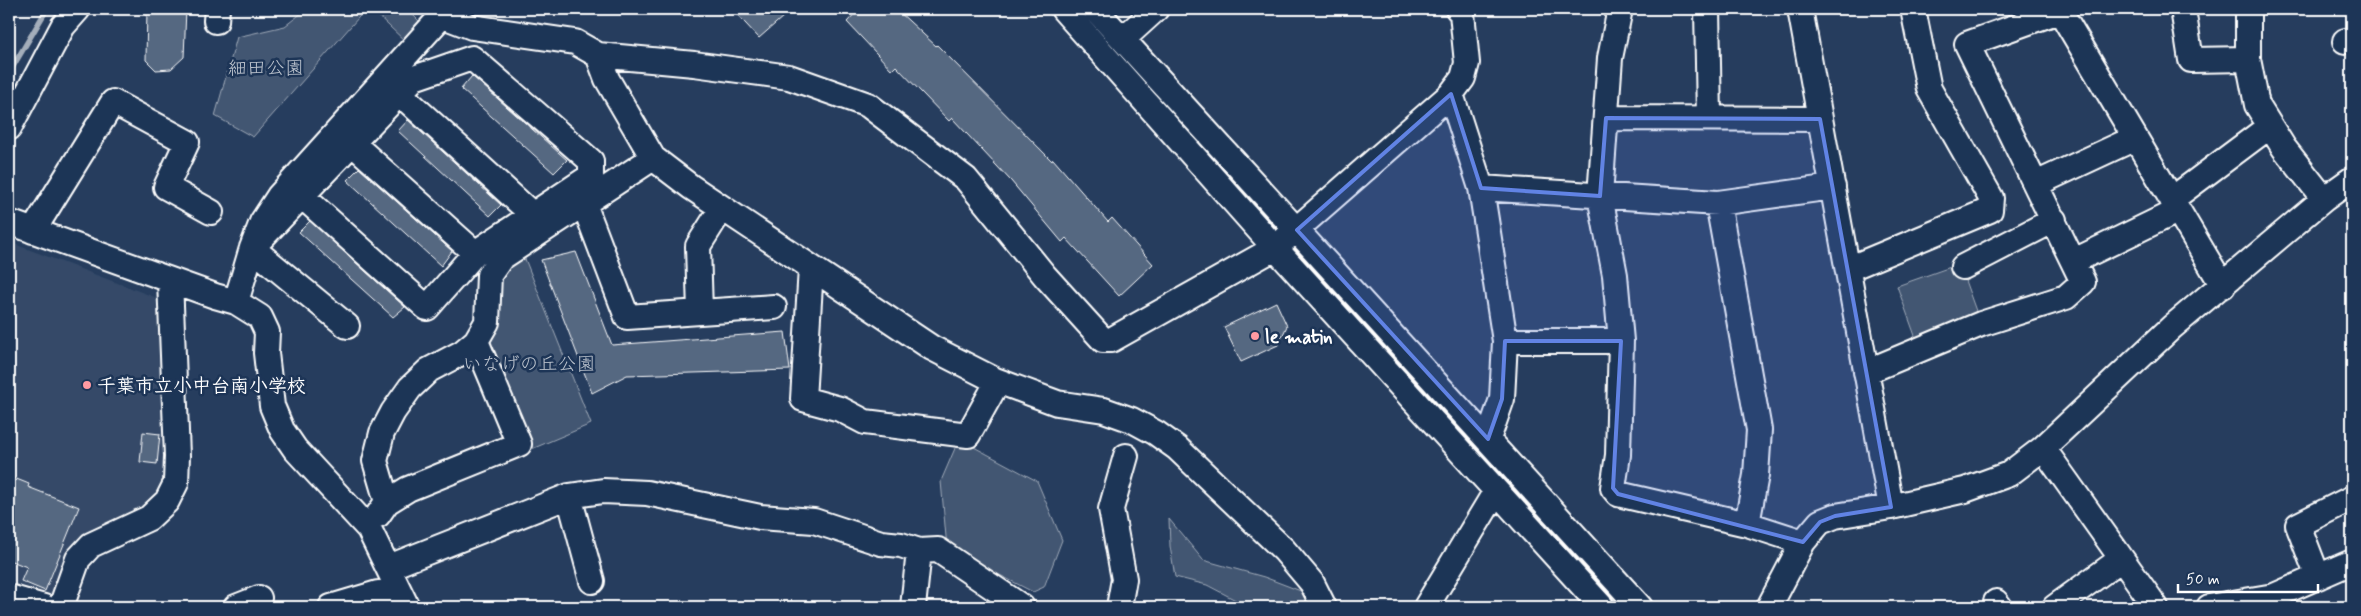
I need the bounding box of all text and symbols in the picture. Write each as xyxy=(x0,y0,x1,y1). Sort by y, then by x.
park label: 細田公園 xyxy=(228,56,304,81)
place label: le matin xyxy=(1265,325,1333,350)
marker: le matin xyxy=(1249,330,1261,342)
park label: いなげの丘公園 xyxy=(462,352,596,377)
place label: 千葉市立小中台南小学校 xyxy=(97,374,306,399)
marker: 千葉市立小中台南小学校 xyxy=(81,379,93,391)
scale bar xyxy=(2178,561,2318,593)
text: 50 m xyxy=(2186,570,2220,590)

